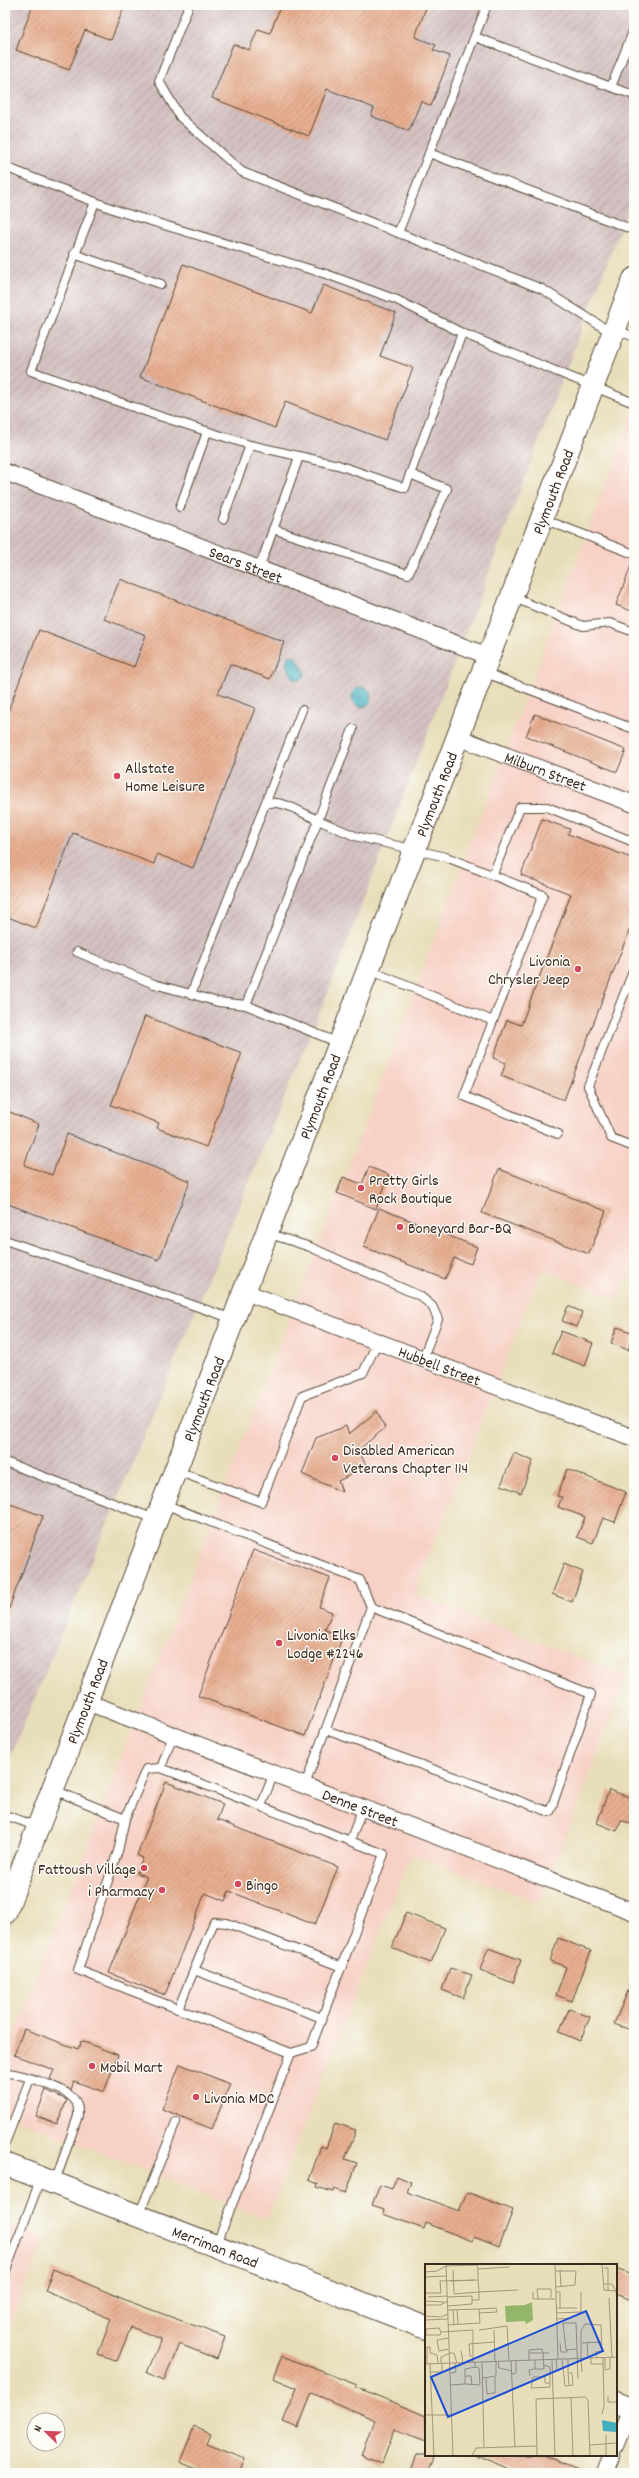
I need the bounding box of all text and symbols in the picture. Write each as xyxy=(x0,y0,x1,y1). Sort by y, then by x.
street label: Plymouth Road xyxy=(528,447,581,538)
street label: Sears Street xyxy=(205,542,285,591)
street label: Milburn Street xyxy=(501,747,589,799)
street label: Plymouth Road xyxy=(411,749,465,841)
place label: Allstate Home Leisure xyxy=(125,758,205,799)
marker: Allstate Home Leisure xyxy=(112,771,122,781)
place label: Livonia Chrysler Jeep xyxy=(488,951,570,992)
marker: Livonia Chrysler Jeep xyxy=(573,964,583,974)
street label: Plymouth Road xyxy=(295,1051,348,1143)
place label: Pretty Girls Rock Boutique xyxy=(369,1170,452,1211)
marker: Pretty Girls Rock Boutique xyxy=(356,1183,366,1193)
place label: Boneyard Bar-BQ xyxy=(408,1218,512,1241)
marker: Boneyard Bar-BQ xyxy=(395,1222,405,1232)
street label: Hubbell Street xyxy=(394,1342,483,1393)
street label: Plymouth Road xyxy=(178,1354,232,1446)
place label: Disabled American Veterans Chapter 114 xyxy=(343,1440,468,1481)
marker: Disabled American Veterans Chapter 114 xyxy=(330,1453,340,1463)
place label: Livonia Elks Lodge #2246 xyxy=(287,1625,364,1666)
marker: Livonia Elks Lodge #2246 xyxy=(274,1638,284,1648)
street label: Plymouth Road xyxy=(62,1656,116,1748)
street label: Denne Street xyxy=(318,1784,401,1834)
place label: Fattoush Village xyxy=(38,1859,136,1882)
marker: Fattoush Village xyxy=(139,1863,149,1873)
place label: Bingo xyxy=(246,1875,278,1898)
marker: Bingo xyxy=(233,1879,243,1889)
place label: i Pharmacy xyxy=(88,1881,155,1904)
marker: i Pharmacy xyxy=(157,1885,167,1895)
place label: Mobil Mart xyxy=(100,2057,163,2080)
marker: Mobil Mart xyxy=(87,2061,97,2071)
place label: Livonia MDC xyxy=(204,2088,274,2111)
marker: Livonia MDC xyxy=(191,2092,201,2102)
street label: Merriman Road xyxy=(168,2221,261,2276)
inset map xyxy=(425,2264,617,2456)
north arrow xyxy=(26,2412,66,2452)
text: N xyxy=(30,2423,47,2435)

